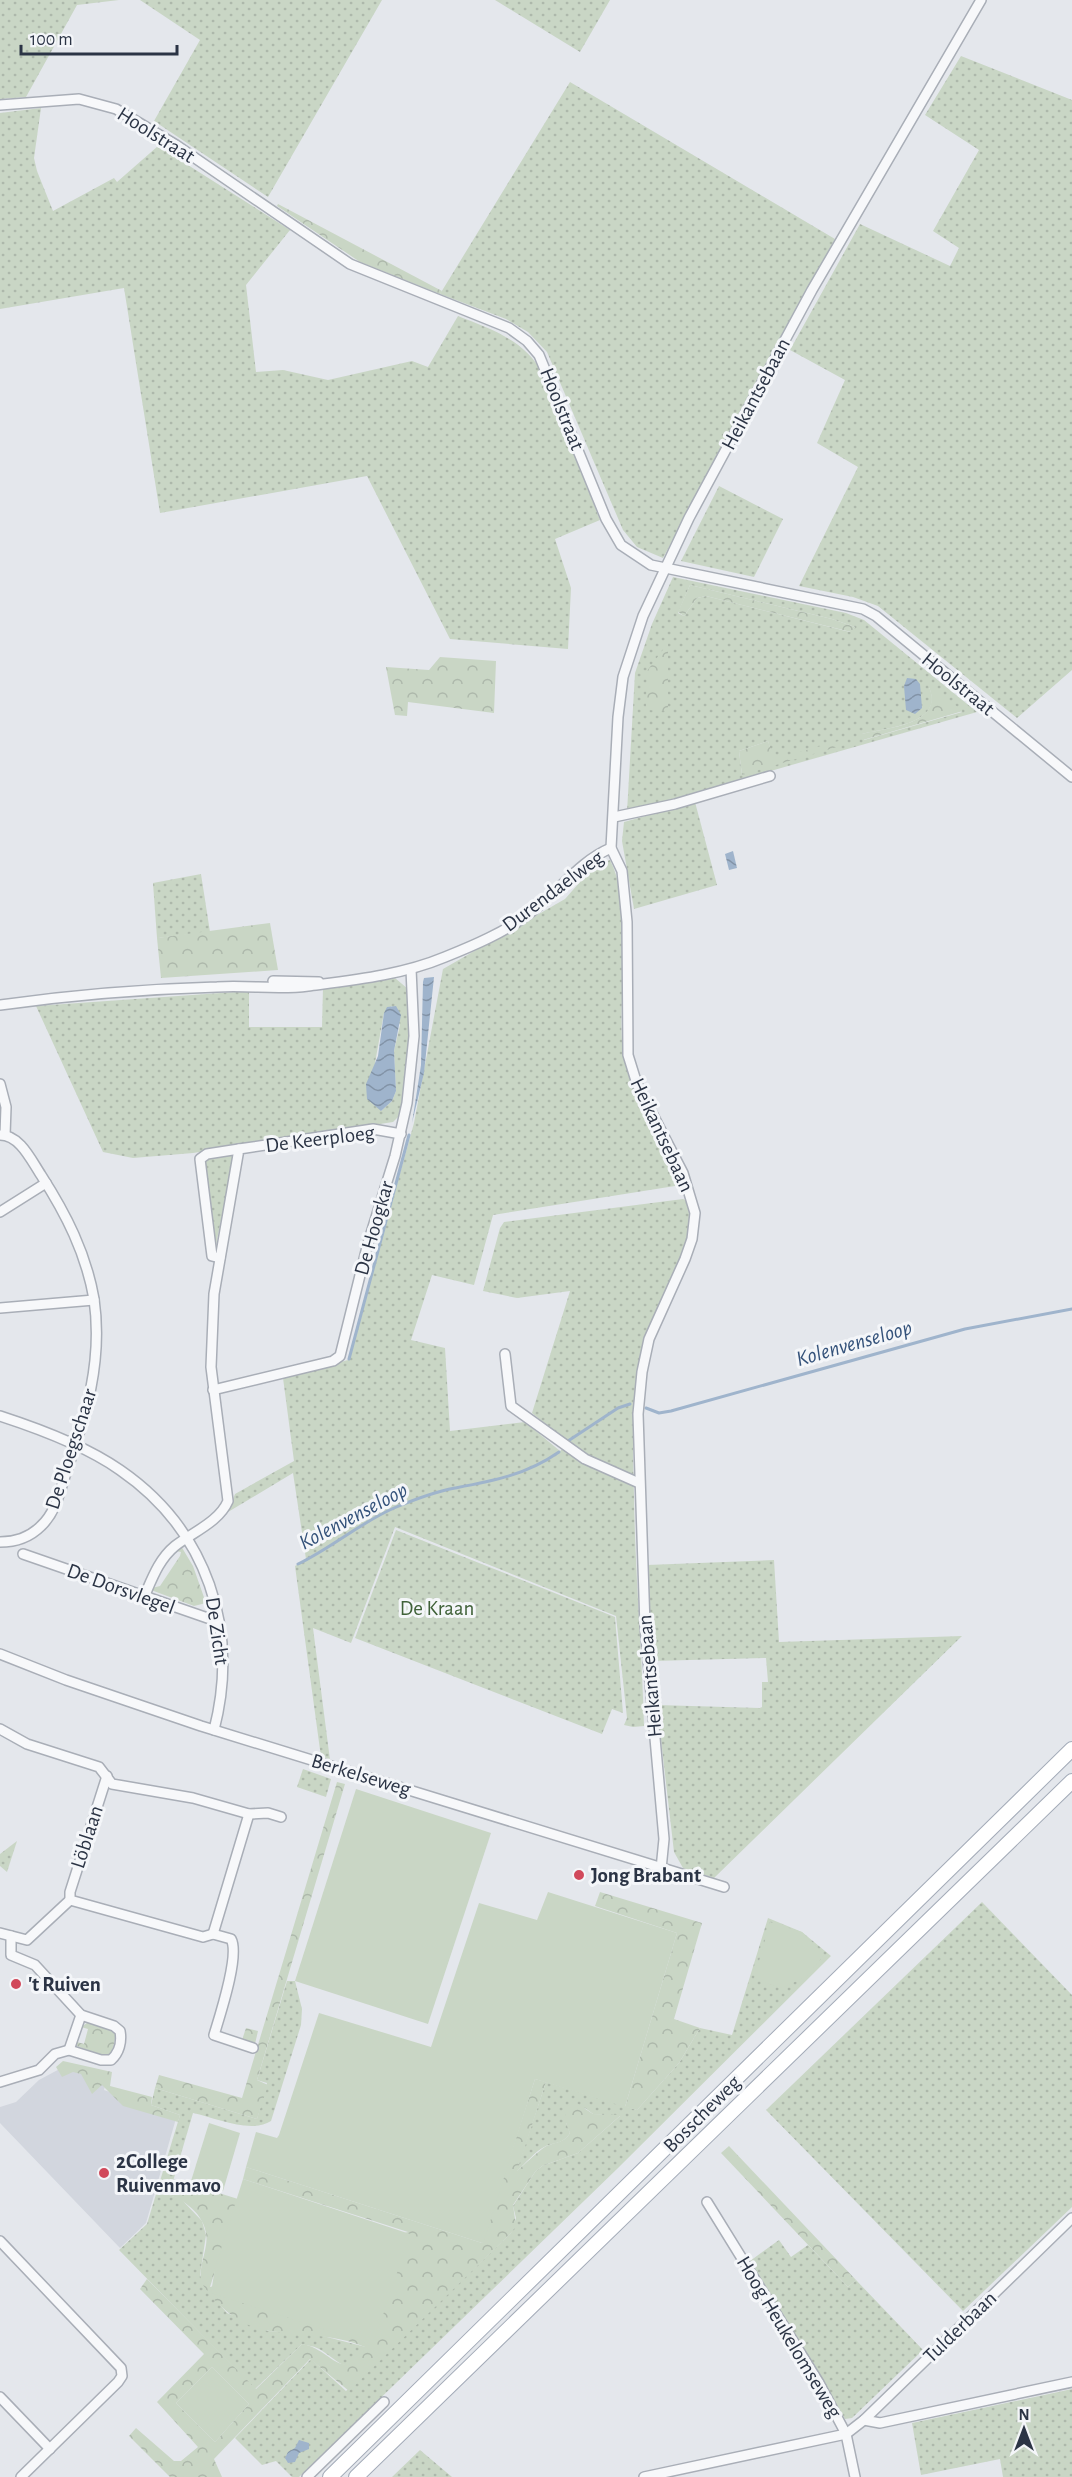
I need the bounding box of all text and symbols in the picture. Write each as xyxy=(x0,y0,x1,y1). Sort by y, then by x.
scale bar xyxy=(21,18,177,56)
text: 100 m xyxy=(30,31,73,49)
street label: Hoolstraat xyxy=(114,103,199,167)
street label: Heikantsebaan xyxy=(718,335,794,453)
street label: Hoolstraat xyxy=(536,365,588,453)
street label: Hoolstraat xyxy=(918,648,999,720)
street label: Durendaelweg xyxy=(499,846,608,936)
street label: Heikantsebaan xyxy=(626,1075,698,1195)
street label: De Keerploeg xyxy=(264,1122,377,1156)
street label: De Hoogkar xyxy=(351,1178,398,1277)
water label: Kolenvenseloop xyxy=(794,1316,915,1371)
street label: De Ploegschaar xyxy=(42,1386,100,1512)
water label: Kolenvenseloop xyxy=(295,1478,411,1555)
street label: De Dorsvlegel xyxy=(64,1560,178,1618)
street label: De Zicht xyxy=(202,1596,232,1667)
park label: De Kraan xyxy=(400,1598,474,1619)
street label: Heikantsebaan xyxy=(634,1614,666,1738)
street label: Berkelseweg xyxy=(309,1750,414,1800)
street label: Löblaan xyxy=(67,1803,107,1871)
place label: Jong Brabant xyxy=(591,1865,701,1886)
marker: Jong Brabant xyxy=(572,1868,586,1882)
place label: 't Ruiven xyxy=(28,1974,101,1995)
marker: 't Ruiven xyxy=(9,1977,23,1991)
street label: Bosscheweg xyxy=(660,2071,745,2156)
place label: 2College Ruivenmavo xyxy=(116,2151,221,2196)
marker: 2College Ruivenmavo xyxy=(97,2166,111,2180)
street label: Hoog Heukelomseweg xyxy=(732,2252,846,2422)
street label: Tulderbaan xyxy=(919,2287,1001,2367)
north arrow xyxy=(994,2399,1054,2459)
text: N xyxy=(1018,2407,1030,2423)

